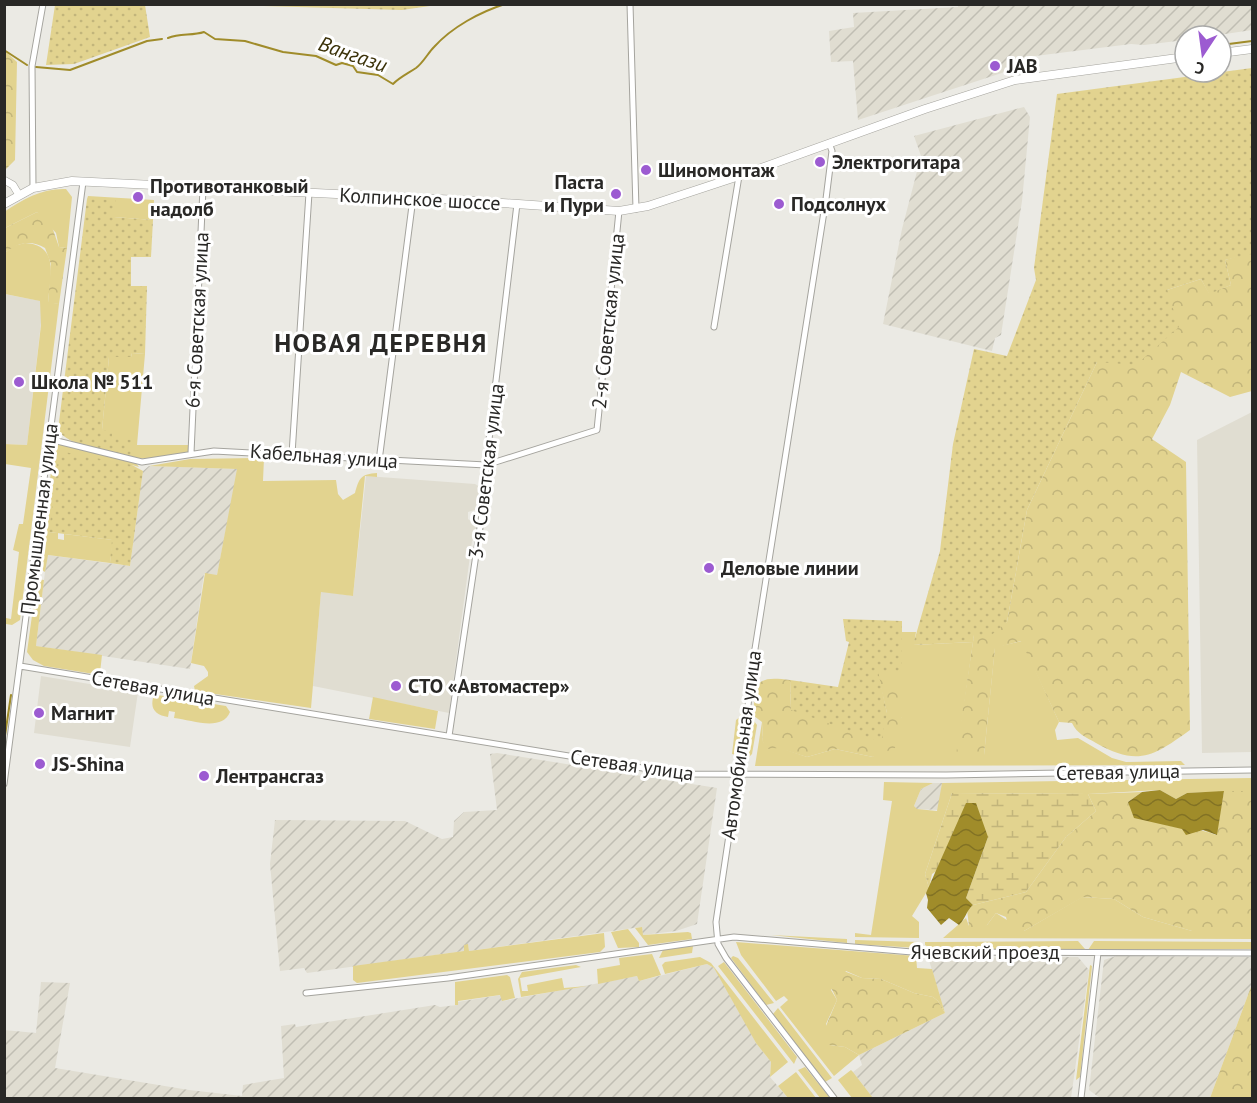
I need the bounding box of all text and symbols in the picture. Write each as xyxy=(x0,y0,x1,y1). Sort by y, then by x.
north arrow xyxy=(1173,24,1233,84)
water label: Вангази xyxy=(315,30,391,78)
place label: JAB xyxy=(1006,53,1038,79)
text: С xyxy=(1193,58,1206,79)
marker: JAB xyxy=(988,59,1002,73)
place label: Электрогитара xyxy=(832,149,960,175)
marker: Электрогитара xyxy=(813,155,827,169)
place label: Шиномонтаж xyxy=(658,157,775,183)
marker: Шиномонтаж xyxy=(639,163,653,177)
place label: Паста и Пури xyxy=(544,169,604,218)
place label: Противотанковый надолб xyxy=(150,173,308,222)
street label: Колпинское шоссе xyxy=(339,182,501,216)
marker: Паста и Пури xyxy=(609,187,623,201)
marker: Противотанковый надолб xyxy=(131,190,145,204)
place label: Подсолнух xyxy=(791,191,887,217)
marker: Подсолнух xyxy=(772,197,786,211)
street label: 6-я Советская улица xyxy=(179,231,215,409)
street label: 2-я Советская улица xyxy=(586,232,630,410)
district label: НОВАЯ ДЕРЕВНЯ xyxy=(274,326,488,359)
place label: Школа № 511 xyxy=(31,369,153,395)
marker: Школа № 511 xyxy=(12,375,26,389)
street label: 3-я Советская улица xyxy=(462,382,510,560)
street label: Промышленная улица xyxy=(14,422,64,616)
street label: Кабельная улица xyxy=(249,438,399,474)
place label: Деловые линии xyxy=(721,555,859,581)
marker: Деловые линии xyxy=(702,561,716,575)
street label: Автомобильная улица xyxy=(715,649,767,841)
street label: Сетевая улица xyxy=(90,664,216,712)
place label: СТО «Автомастер» xyxy=(408,673,570,699)
marker: СТО «Автомастер» xyxy=(389,679,403,693)
place label: Магнит xyxy=(51,700,115,726)
marker: Магнит xyxy=(32,706,46,720)
street label: Сетевая улица xyxy=(569,743,695,787)
place label: JS-Shina xyxy=(51,751,124,777)
marker: JS-Shina xyxy=(33,757,47,771)
street label: Сетевая улица xyxy=(1056,758,1180,786)
place label: Лентрансгаз xyxy=(215,763,324,789)
marker: Лентрансгаз xyxy=(197,769,211,783)
street label: Ячевский проезд xyxy=(910,939,1060,965)

